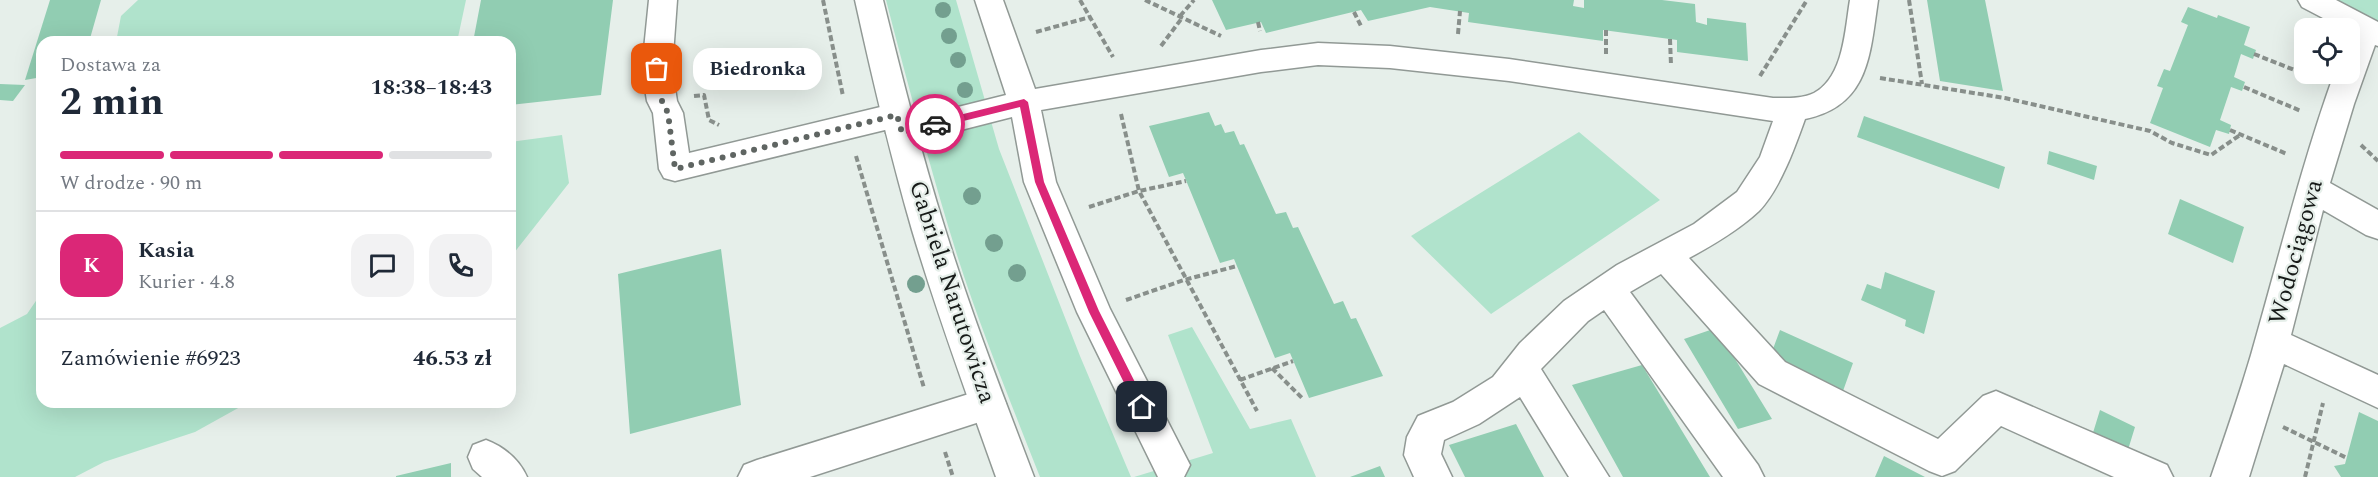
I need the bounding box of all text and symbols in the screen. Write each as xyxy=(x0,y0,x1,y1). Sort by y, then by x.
map controls xyxy=(2294,18,2360,84)
button: locate xyxy=(2294,18,2360,84)
pin xyxy=(631,43,682,94)
callout: Biedronka xyxy=(693,48,822,90)
text: Dostawa za xyxy=(60,50,161,80)
icon: bag xyxy=(640,52,673,85)
text: Biedronka xyxy=(709,54,806,84)
text: 18:38–18:43 xyxy=(370,71,492,104)
text: 2 min xyxy=(60,73,164,132)
courier xyxy=(905,94,965,154)
icon: car xyxy=(919,108,952,141)
text: W drodze · 90 m xyxy=(60,168,202,198)
street label: Wodociągowa xyxy=(2259,175,2333,329)
street label: Gabriela Narutowicza xyxy=(899,176,1005,408)
text: Kasia xyxy=(138,234,194,267)
button: chat xyxy=(351,234,414,297)
button: phone xyxy=(429,234,492,297)
text: K xyxy=(83,249,100,282)
text: Kurier · 4.8 xyxy=(138,267,235,297)
text: Zamówienie #6923 xyxy=(60,342,241,375)
text: 46.53 zł xyxy=(413,342,492,375)
pin xyxy=(1116,381,1167,432)
icon: home xyxy=(1125,390,1158,423)

